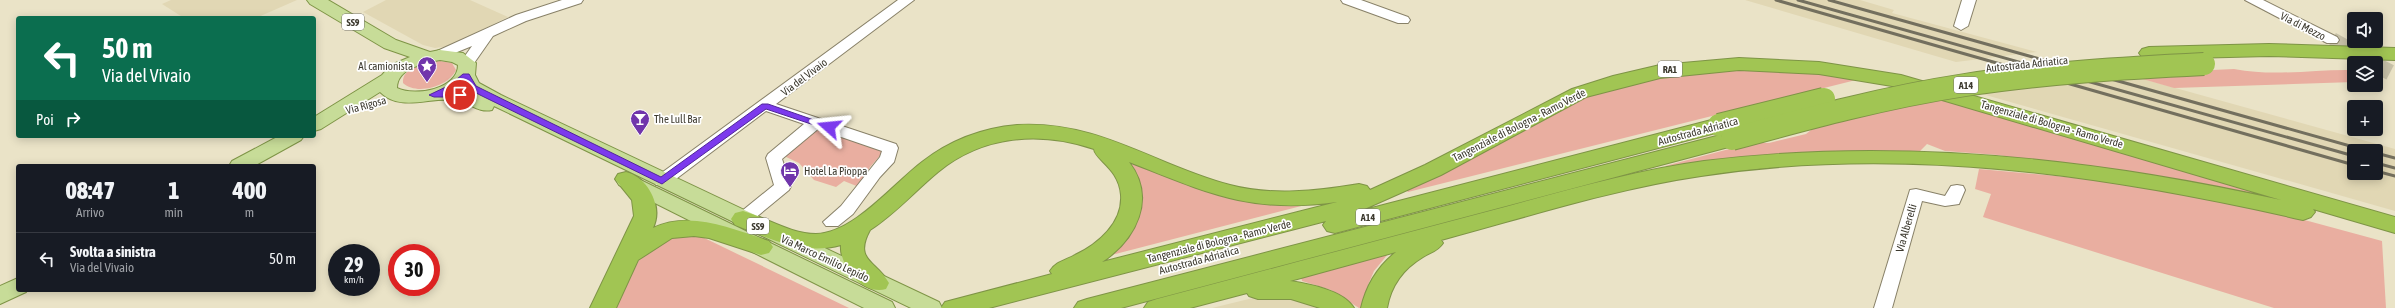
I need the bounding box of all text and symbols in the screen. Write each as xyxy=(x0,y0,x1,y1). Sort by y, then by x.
street label: Via di Mezzo xyxy=(2278,9,2328,43)
map controls xyxy=(2347,12,2383,180)
button: sound xyxy=(2347,12,2383,48)
road number: SS9 xyxy=(342,14,364,30)
icon: left xyxy=(36,32,88,84)
text: 50 m xyxy=(102,32,152,64)
street label: Autostrada Adriatica xyxy=(1985,54,2069,74)
place icon: Al camionista xyxy=(416,55,438,83)
street label: Via del Vivaio xyxy=(779,56,829,98)
button: layers xyxy=(2347,56,2383,92)
place label: Al camionista xyxy=(358,60,413,72)
road number: RA1 xyxy=(1658,61,1682,77)
text: Via del Vivaio xyxy=(102,65,191,86)
road number: A14 xyxy=(1954,77,1978,93)
pin xyxy=(443,78,477,112)
icon: arrive xyxy=(449,84,471,106)
street label: Tangenziale di Bologna - Ramo Verde xyxy=(1451,86,1587,164)
street label: Via Rigosa xyxy=(345,94,387,116)
street label: Tangenziale di Bologna - Ramo Verde xyxy=(1979,98,2125,150)
button: + xyxy=(2347,100,2383,136)
position arrow xyxy=(808,106,850,148)
icon: right xyxy=(62,108,84,130)
bar icon: The Lull Bar xyxy=(629,108,651,136)
text: Poi xyxy=(36,111,54,128)
place label: The Lull Bar xyxy=(654,113,702,125)
street label: Autostrada Adriatica xyxy=(1657,115,1739,147)
button: − xyxy=(2347,144,2383,180)
hotel icon: Hotel La Pioppa xyxy=(779,160,801,188)
place label: Hotel La Pioppa xyxy=(804,165,867,177)
text: 08:47 xyxy=(66,177,115,204)
text: 1 xyxy=(168,177,179,204)
text: 400 xyxy=(233,177,266,204)
street label: Via Alberelli xyxy=(1893,202,1919,254)
text: Arrivo xyxy=(76,205,104,220)
text: min xyxy=(164,205,183,220)
text: m xyxy=(245,205,254,220)
road number: A14 xyxy=(1356,209,1380,225)
street label: Tangenziale di Bologna - Ramo Verde xyxy=(1146,217,1292,265)
road number: SS9 xyxy=(747,218,769,234)
street label: Via Marco Emilio Lepido xyxy=(779,232,871,284)
text: Svolta a sinistra xyxy=(70,243,156,260)
speed limit sign: 30 xyxy=(388,244,440,296)
street label: Autostrada Adriatica xyxy=(1158,244,1240,276)
icon: left xyxy=(36,248,58,270)
text: 50 m xyxy=(269,250,296,267)
text: 29 xyxy=(345,253,363,276)
text: Via del Vivaio xyxy=(70,260,134,275)
text: km/h xyxy=(344,274,364,285)

